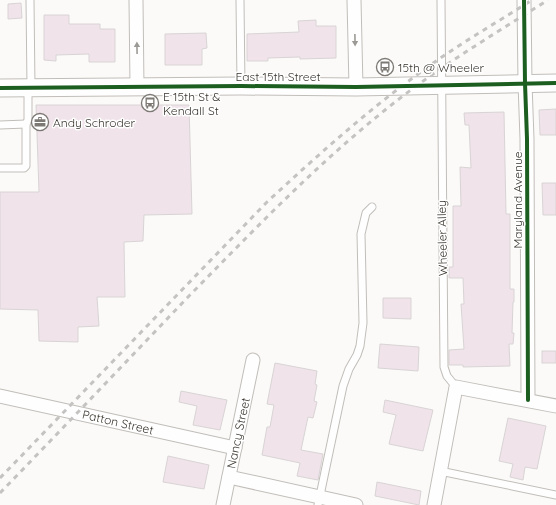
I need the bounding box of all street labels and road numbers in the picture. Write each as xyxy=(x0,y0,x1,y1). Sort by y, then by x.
street label: East 15th Street xyxy=(236,69,321,84)
street label: Maryland Avenue xyxy=(510,151,525,249)
street label: Wheeler Alley xyxy=(434,200,450,276)
street label: Nancy Street xyxy=(223,396,253,470)
street label: Patton Street xyxy=(81,407,155,437)

